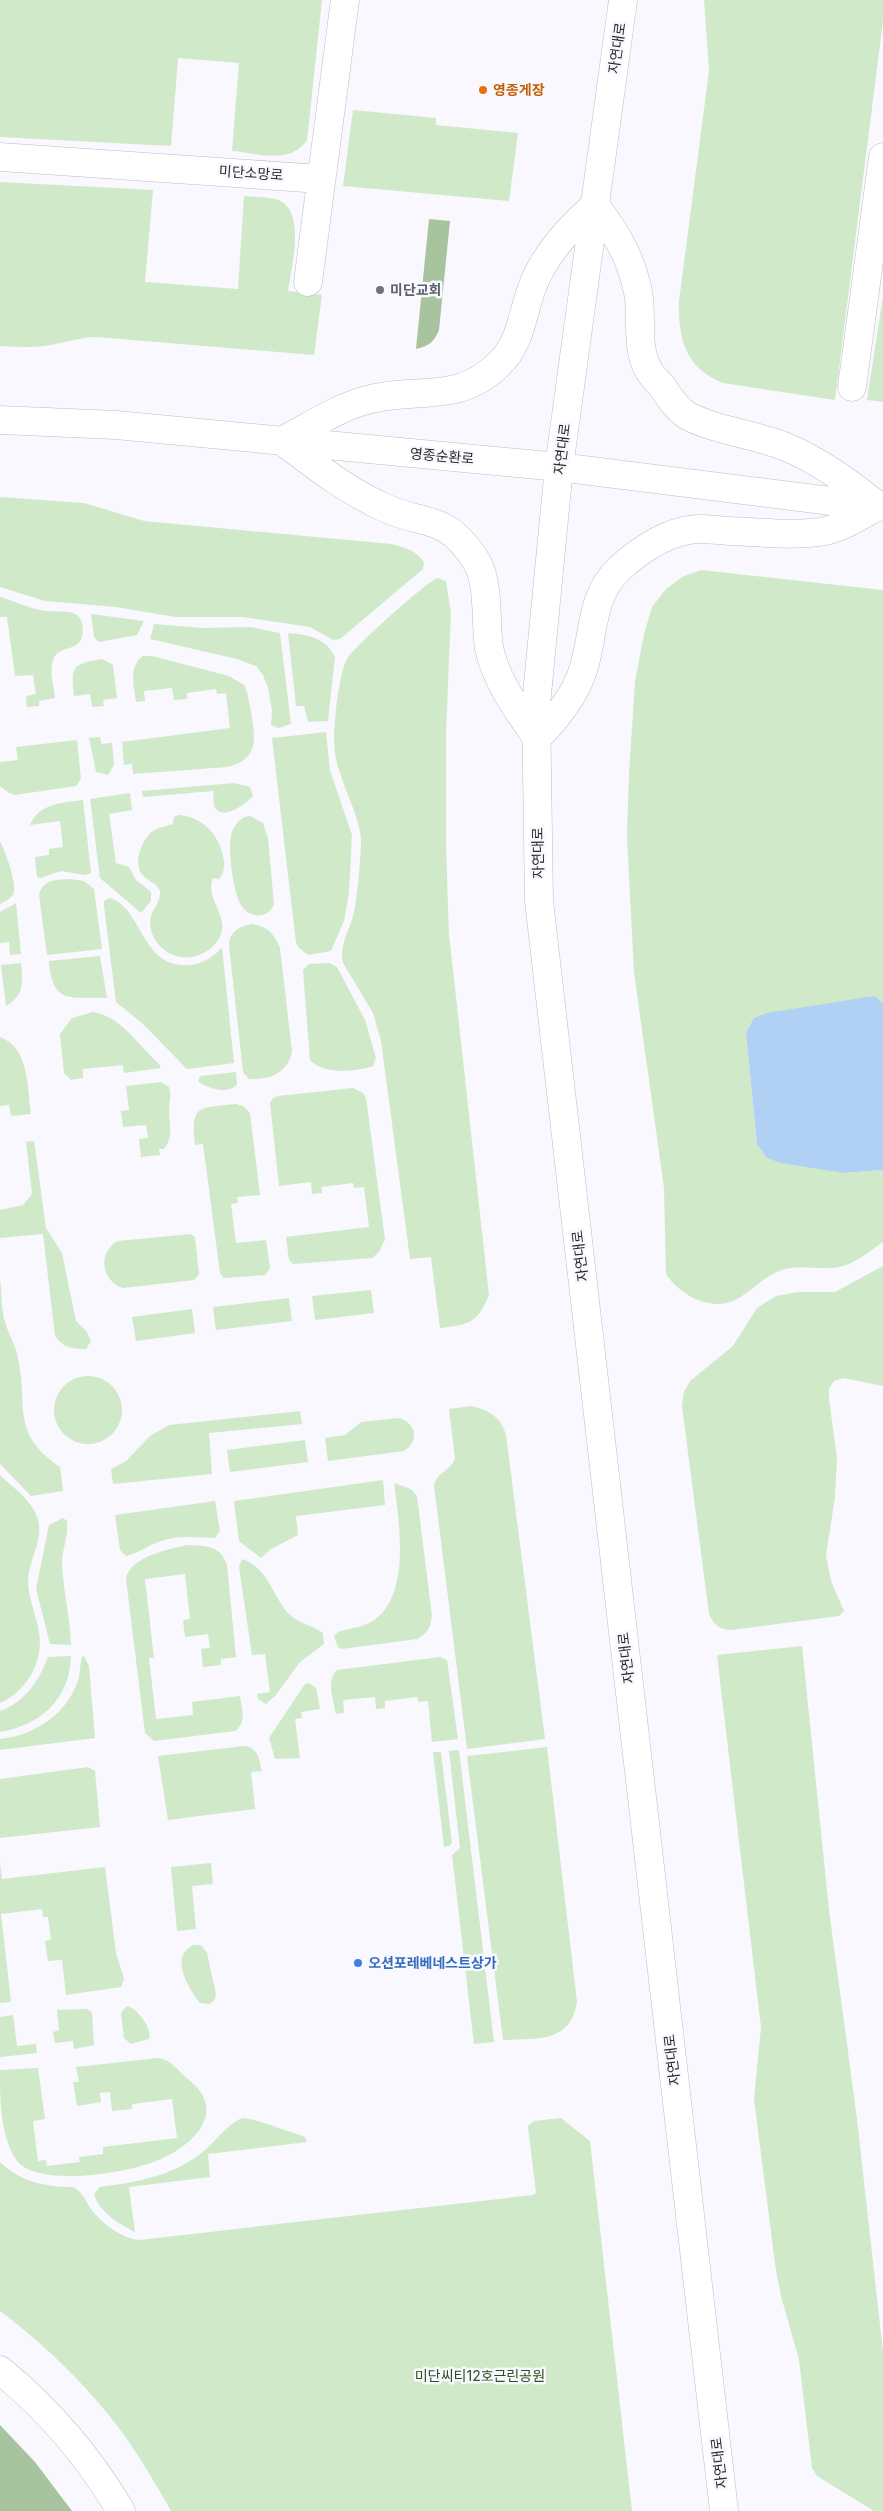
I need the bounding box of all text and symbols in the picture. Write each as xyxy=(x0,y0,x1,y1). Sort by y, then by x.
street label: 자연대로 xyxy=(605,21,629,75)
place label: 영종게장 xyxy=(493,81,545,98)
marker: 영종게장 xyxy=(477,84,489,96)
street label: 미단소망로 xyxy=(218,162,284,183)
place label: 미단교회 xyxy=(390,281,442,298)
marker: 미단교회 xyxy=(374,284,386,296)
street label: 자연대로 xyxy=(550,422,573,476)
street label: 영종순환로 xyxy=(409,444,475,467)
street label: 자연대로 xyxy=(529,827,546,879)
street label: 자연대로 xyxy=(568,1229,591,1283)
street label: 자연대로 xyxy=(614,1631,637,1685)
place label: 오션포레베네스트상가 xyxy=(368,1954,497,1971)
marker: 오션포레베네스트상가 xyxy=(352,1957,364,1969)
street label: 자연대로 xyxy=(660,2033,683,2087)
park label: 미단씨티12호근린공원 xyxy=(415,2367,545,2384)
street label: 자연대로 xyxy=(707,2436,730,2490)

